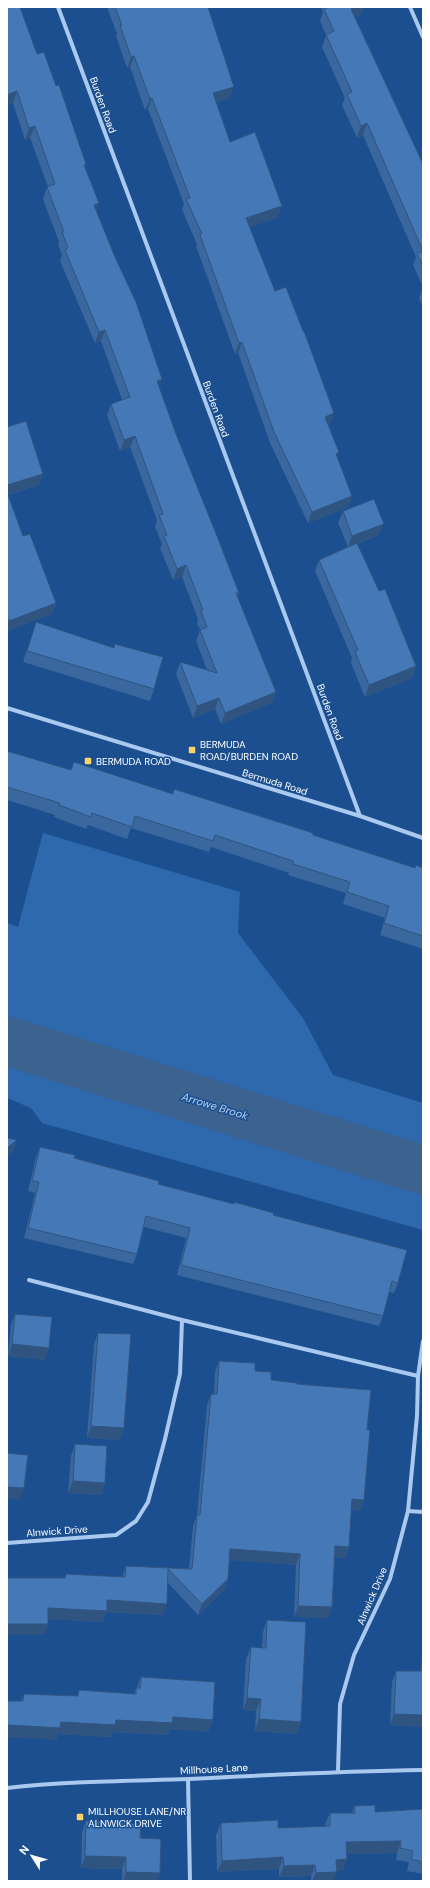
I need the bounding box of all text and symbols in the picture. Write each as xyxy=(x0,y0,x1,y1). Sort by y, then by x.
street label: Burden Road xyxy=(87,75,119,135)
street label: Burden Road xyxy=(200,379,232,439)
street label: Burden Road xyxy=(314,682,346,742)
place label: BERMUDA ROAD/BURDEN ROAD xyxy=(200,738,298,763)
marker: BERMUDA ROAD/BURDEN ROAD xyxy=(187,745,197,755)
place label: BERMUDA ROAD xyxy=(96,755,171,768)
marker: BERMUDA ROAD xyxy=(83,756,93,766)
street label: Bermuda Road xyxy=(241,766,309,798)
water label: Arrowe Brook xyxy=(179,1089,250,1123)
street label: Alnwick Drive xyxy=(26,1522,89,1540)
street label: Alnwick Drive xyxy=(354,1565,390,1627)
street label: Millhouse Lane xyxy=(180,1761,249,1777)
place label: MILLHOUSE LANE/NR ALNWICK DRIVE xyxy=(88,1805,186,1830)
marker: MILLHOUSE LANE/NR ALNWICK DRIVE xyxy=(75,1812,85,1822)
north arrow xyxy=(12,1836,52,1876)
text: N xyxy=(16,1843,32,1857)

